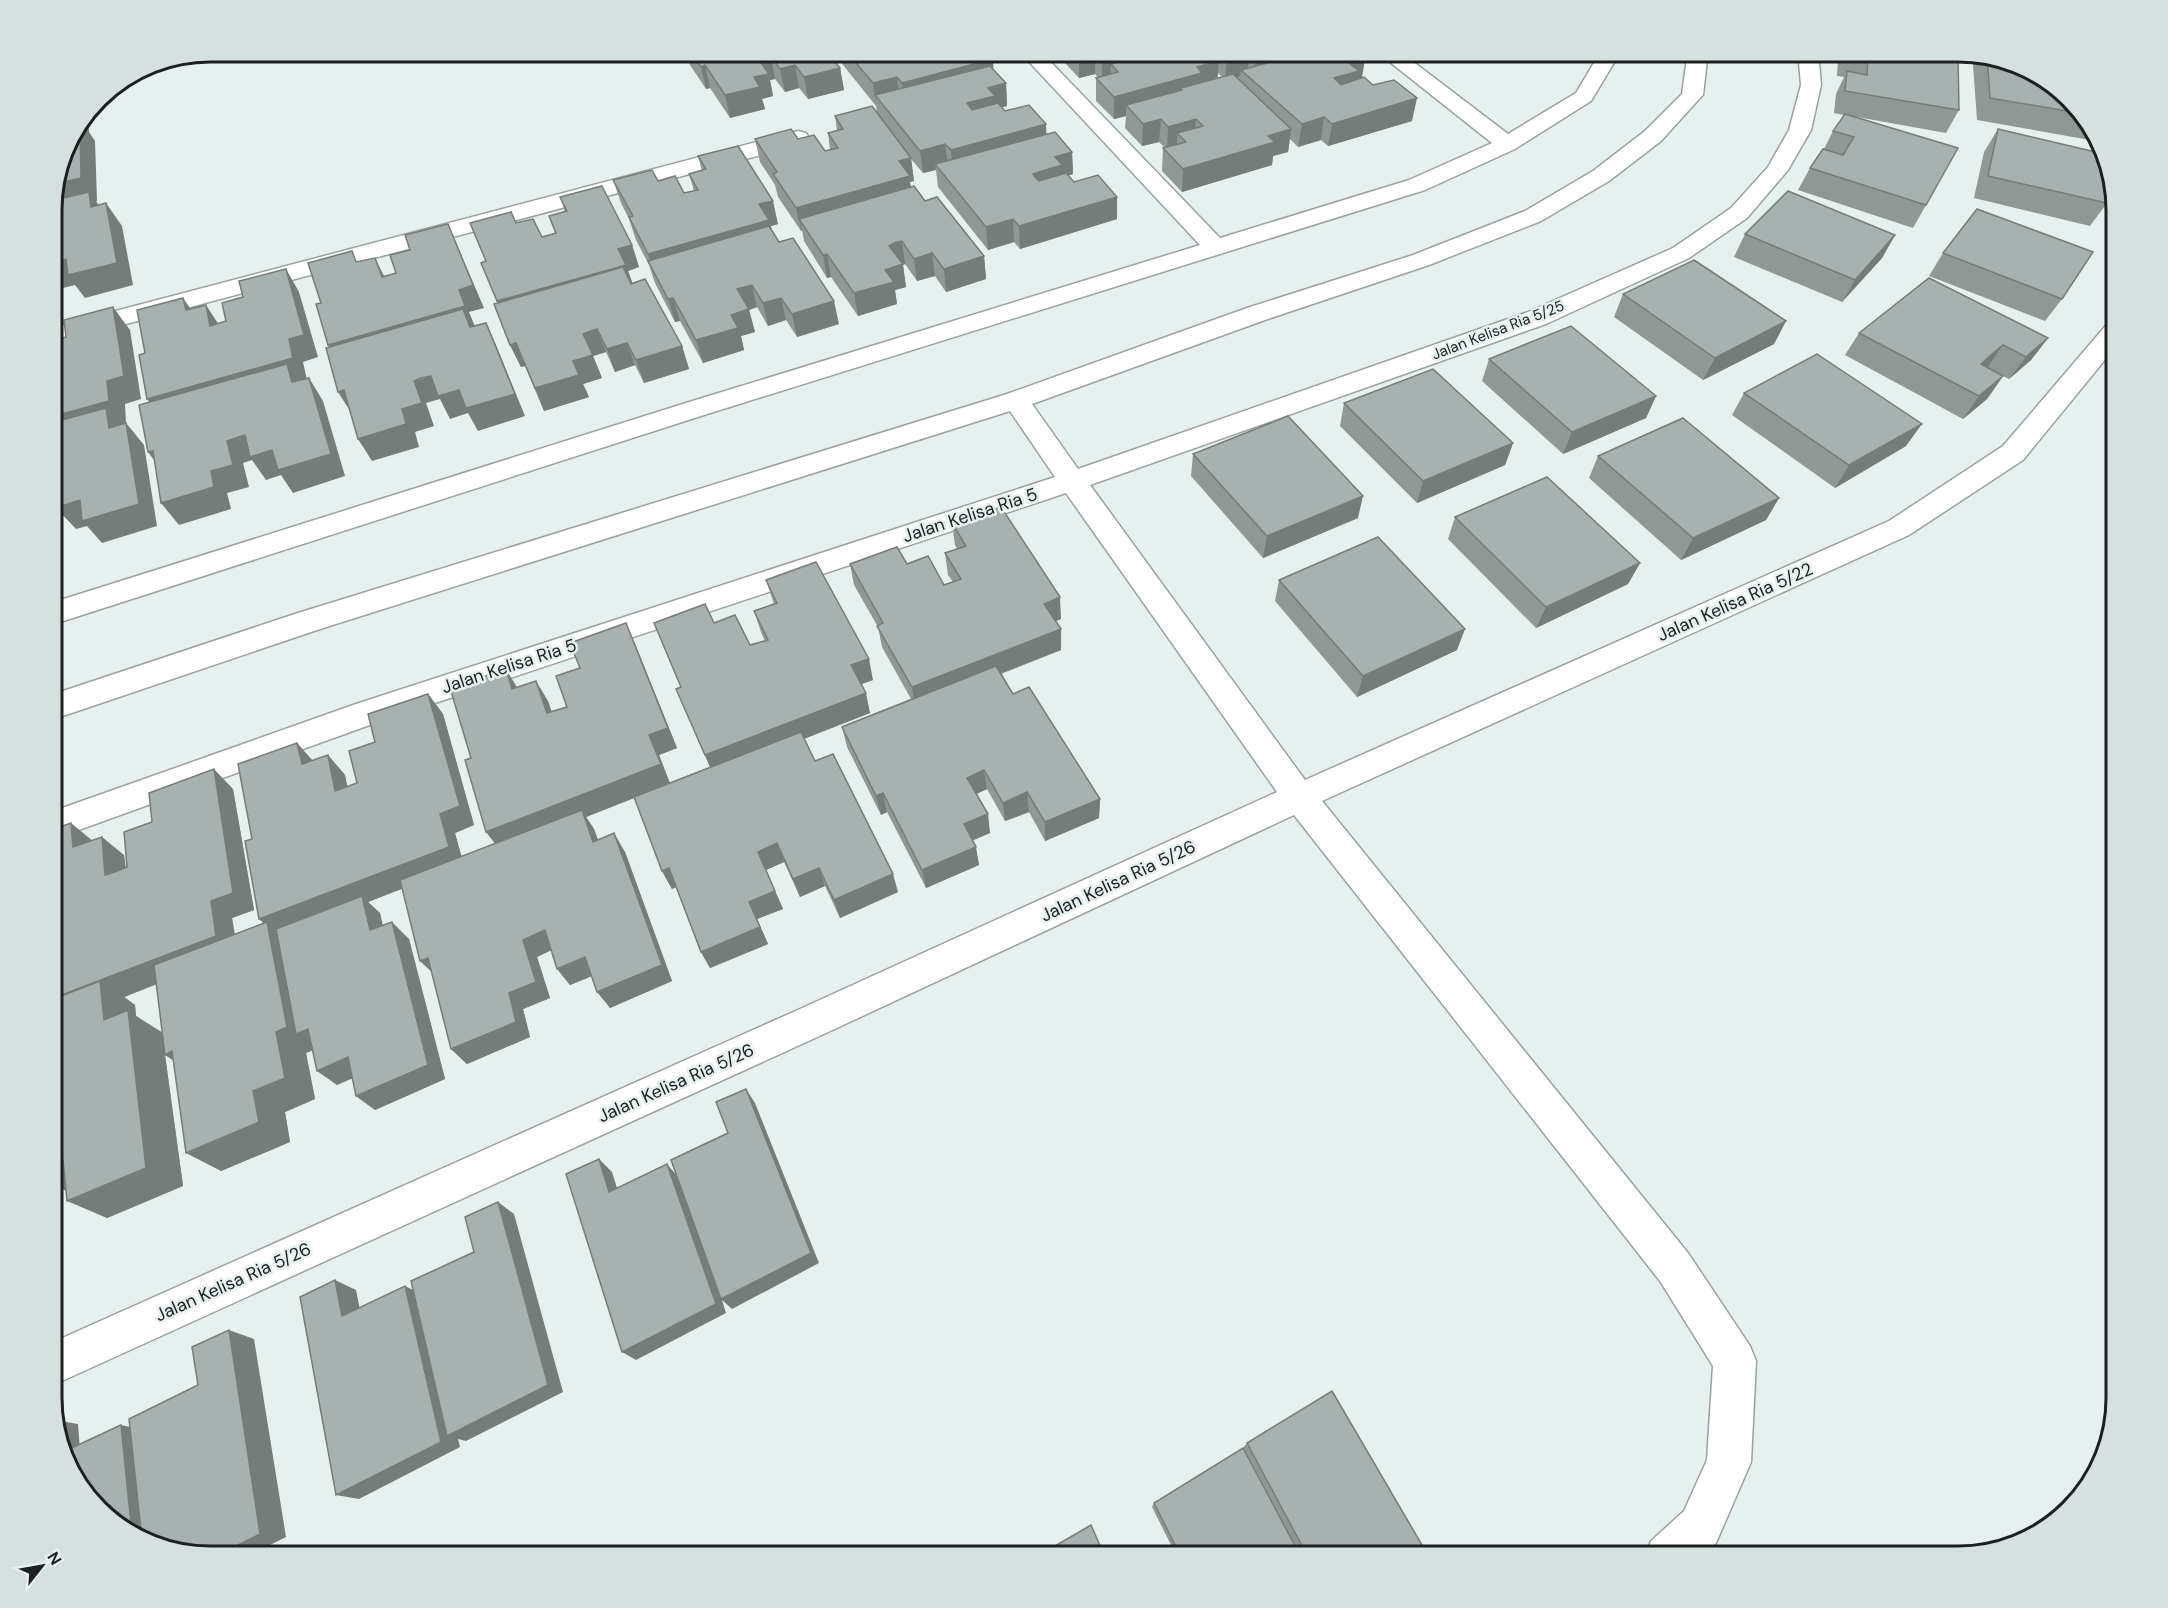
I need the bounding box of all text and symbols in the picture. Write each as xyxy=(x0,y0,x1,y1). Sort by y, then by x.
street label: Jalan Kelisa Ria 5/25 xyxy=(1429,296,1567,364)
street label: Jalan Kelisa Ria 5 xyxy=(900,482,1040,548)
street label: Jalan Kelisa Ria 5/22 xyxy=(1654,557,1816,647)
street label: Jalan Kelisa Ria 5 xyxy=(439,633,579,699)
street label: Jalan Kelisa Ria 5/26 xyxy=(1037,834,1199,928)
street label: Jalan Kelisa Ria 5/26 xyxy=(594,1038,758,1128)
street label: Jalan Kelisa Ria 5/26 xyxy=(151,1237,315,1327)
north arrow xyxy=(12,1536,72,1596)
text: N xyxy=(42,1548,66,1569)

